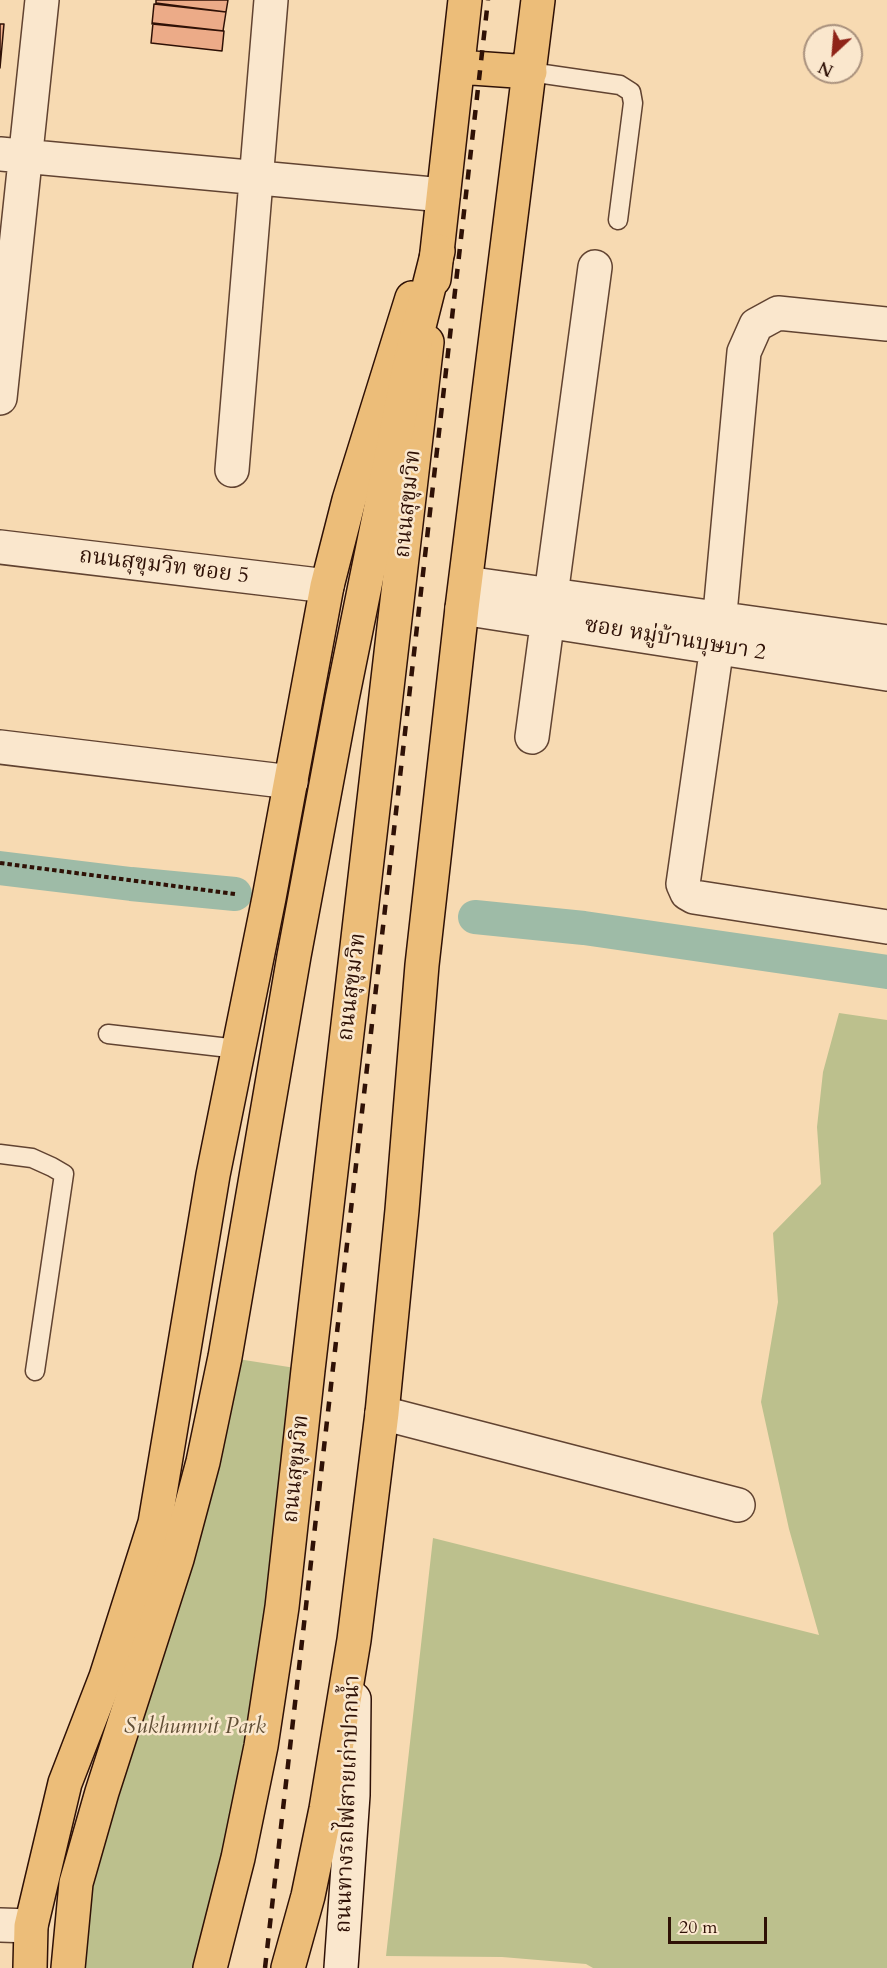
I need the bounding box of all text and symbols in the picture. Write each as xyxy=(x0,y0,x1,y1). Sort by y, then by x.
north arrow xyxy=(803,24,863,84)
text: N xyxy=(815,55,837,81)
street label: ถนนสุขุมวิท xyxy=(390,449,428,559)
street label: ถนนสุขุมวิท ซอย 5 xyxy=(78,543,250,591)
street label: ซอย หมู่บ้านบุษบา 2 xyxy=(582,613,768,667)
street label: ถนนสุขุมวิท xyxy=(333,932,373,1042)
street label: ถนนสุขุมวิท xyxy=(278,1414,316,1524)
street label: ถนนทางรถไฟสายเก่าปากน้ำ xyxy=(331,1674,367,1934)
park label: Sukhumvit Park xyxy=(124,1715,266,1741)
scale bar xyxy=(671,1905,770,1943)
text: 20 m xyxy=(679,1915,718,1940)

